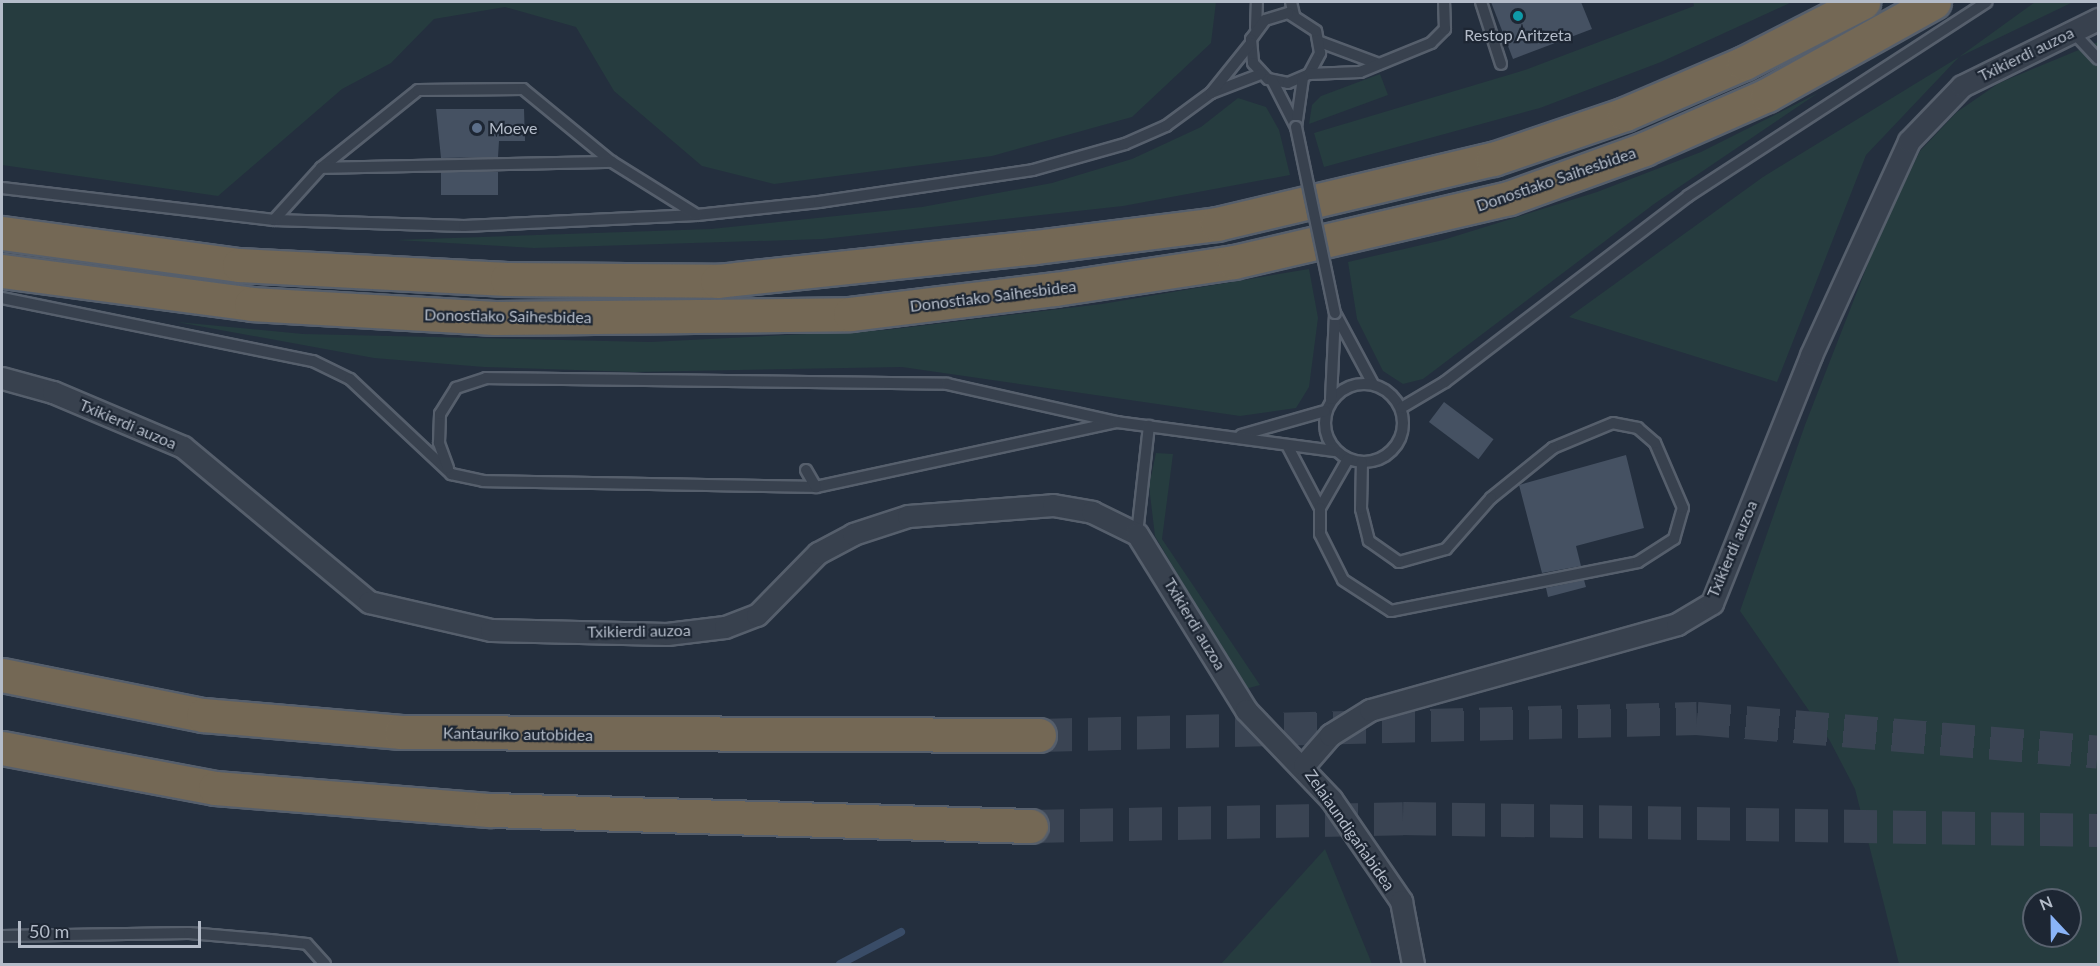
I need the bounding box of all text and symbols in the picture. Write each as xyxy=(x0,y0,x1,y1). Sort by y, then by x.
marker: Restop Aritzeta xyxy=(1511,9,1525,23)
street label: Txikierdi auzoa xyxy=(1975,23,2077,85)
place label: Restop Aritzeta xyxy=(1464,25,1572,45)
place label: Moeve xyxy=(489,118,537,138)
marker: Moeve xyxy=(470,121,484,135)
street label: Donostiako Saihesbidea xyxy=(1474,143,1638,215)
street label: Donostiako Saihesbidea xyxy=(909,276,1077,316)
street label: Donostiako Saihesbidea xyxy=(424,305,592,327)
street label: Txikierdi auzoa xyxy=(77,395,179,453)
street label: Txikierdi auzoa xyxy=(1703,498,1761,600)
street label: Txikierdi auzoa xyxy=(1160,575,1230,673)
street label: Txikierdi auzoa xyxy=(587,620,691,642)
street label: Kantauriko autobidea xyxy=(443,723,593,745)
street label: Zelaiaundigañabidea xyxy=(1301,766,1399,894)
north arrow xyxy=(2022,888,2082,948)
text: N xyxy=(2037,892,2055,914)
scale bar xyxy=(21,909,204,947)
text: 50 m xyxy=(29,920,69,942)

